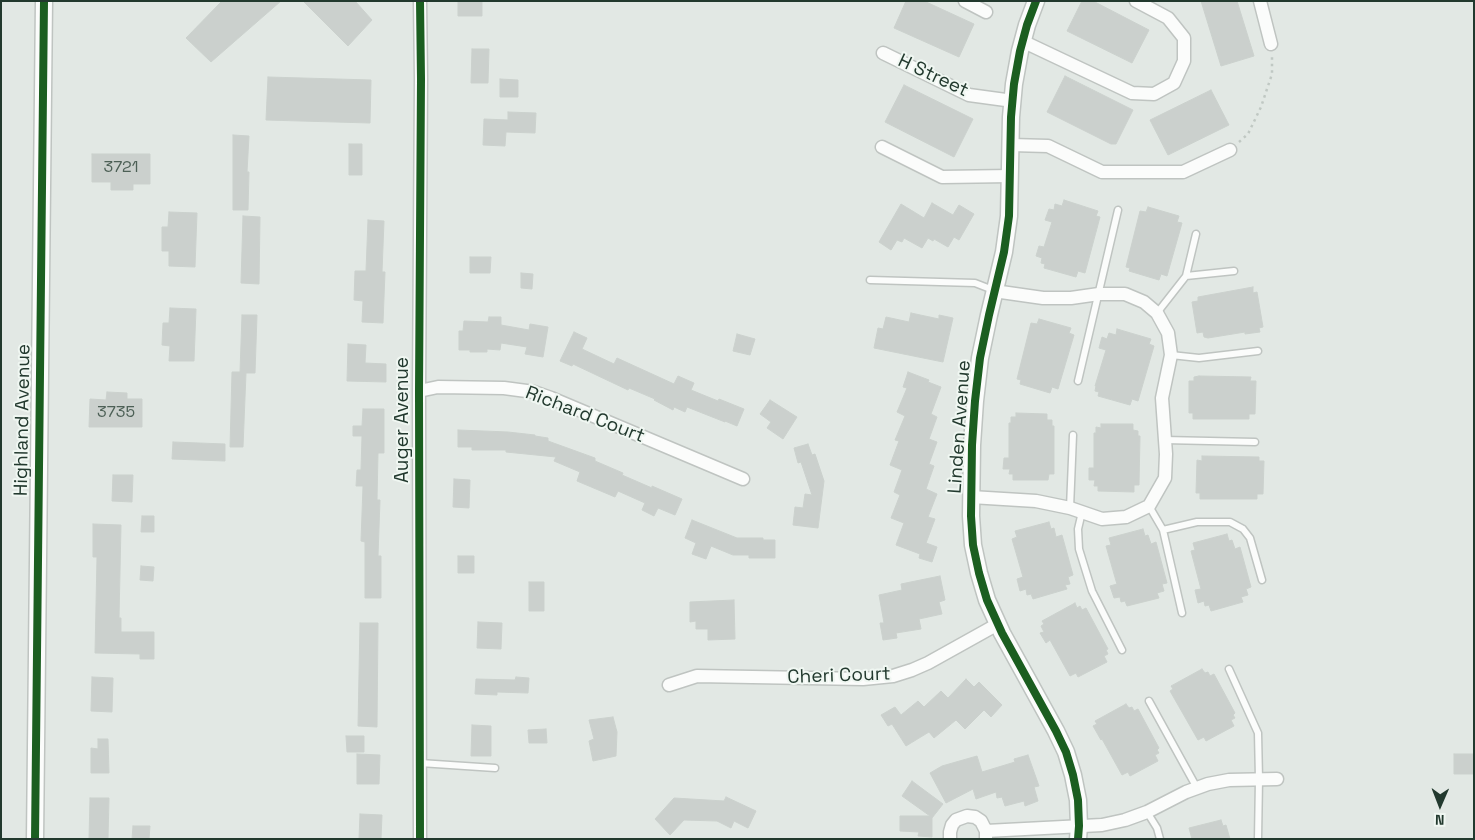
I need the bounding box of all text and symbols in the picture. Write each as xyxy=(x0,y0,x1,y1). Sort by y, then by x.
street label: H Street xyxy=(894,50,972,102)
house number: 3721 xyxy=(104,158,138,178)
street label: Highland Avenue xyxy=(10,344,36,496)
street label: Auger Avenue xyxy=(392,357,414,483)
street label: Linden Avenue xyxy=(944,359,976,495)
street label: Richard Court xyxy=(522,382,648,448)
house number: 3735 xyxy=(97,403,135,423)
street label: Cheri Court xyxy=(787,663,891,689)
north arrow xyxy=(1415,780,1465,830)
text: N xyxy=(1435,811,1445,829)

